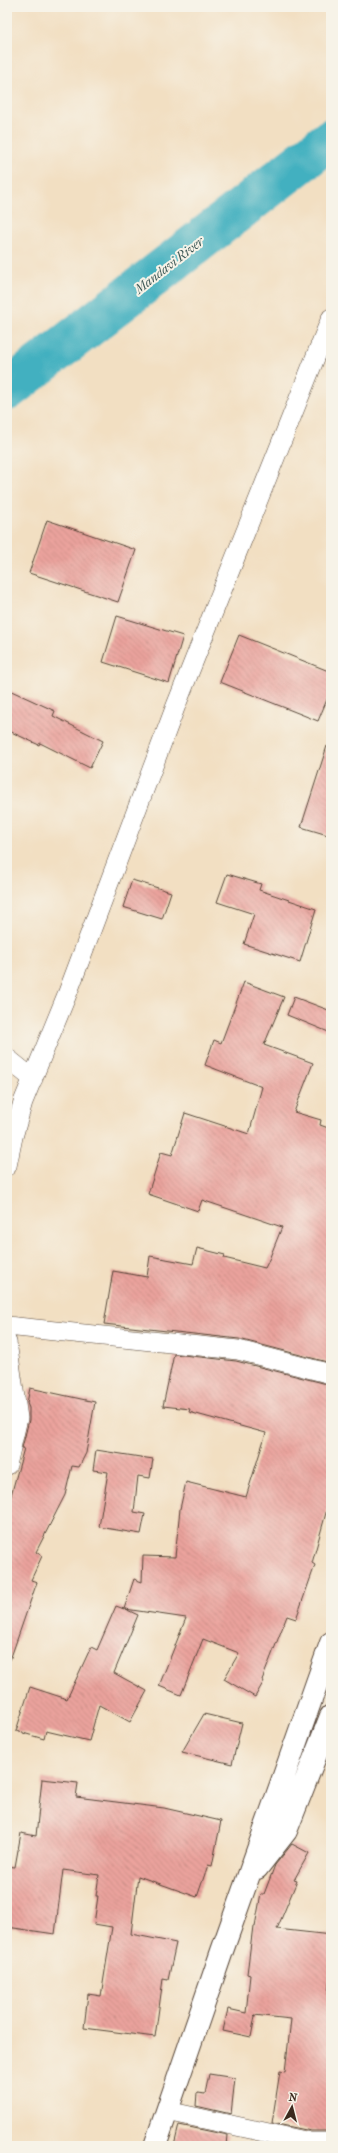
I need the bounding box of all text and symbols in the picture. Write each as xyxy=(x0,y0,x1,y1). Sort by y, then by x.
water label: Mandavi River xyxy=(131,233,207,297)
north arrow xyxy=(272,2087,312,2127)
text: N xyxy=(288,2091,299,2105)

